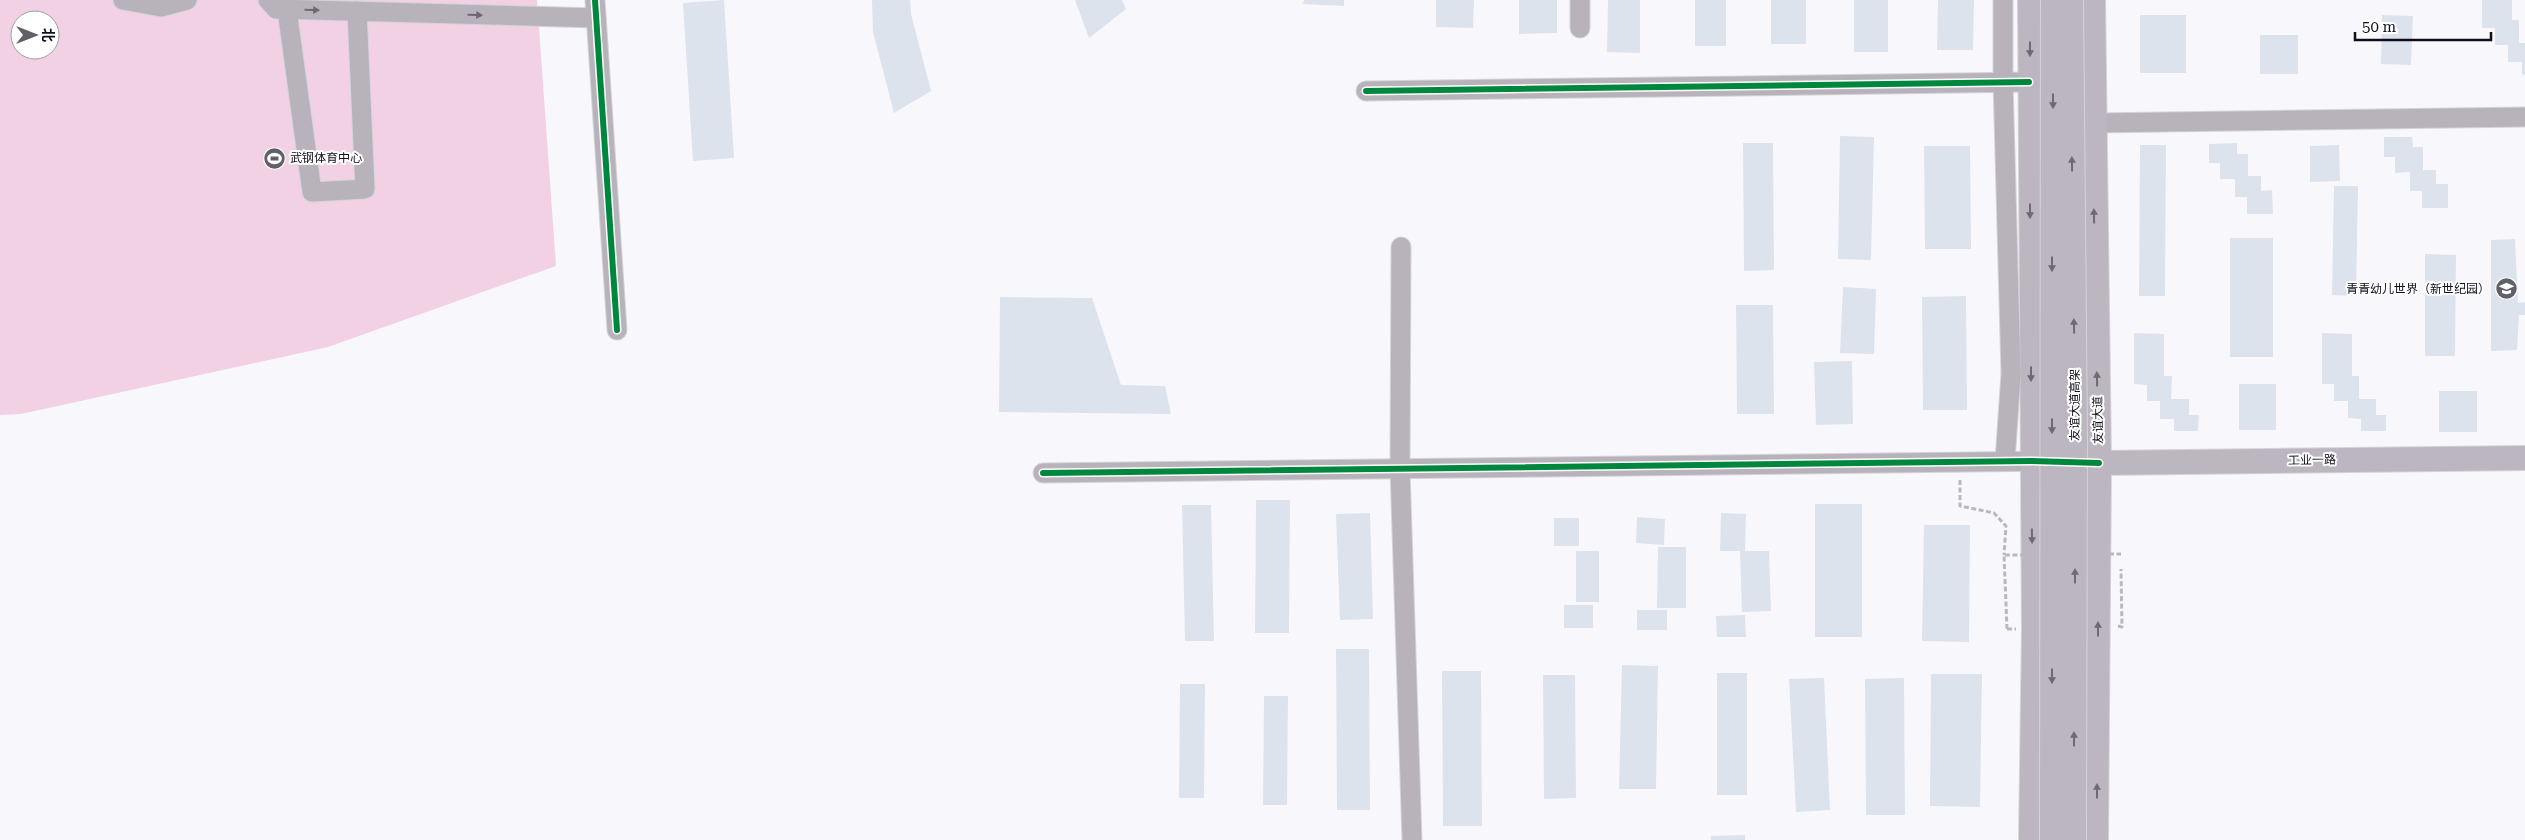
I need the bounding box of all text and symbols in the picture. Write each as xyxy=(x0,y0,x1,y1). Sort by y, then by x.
one-way arrow xyxy=(304,6,320,14)
north arrow xyxy=(10,10,60,60)
scale bar xyxy=(2355,10,2491,42)
one-way arrow xyxy=(467,11,483,19)
text: 50 m xyxy=(2362,18,2397,36)
text: 北 xyxy=(40,28,56,42)
one-way arrow xyxy=(2026,41,2034,57)
one-way arrow xyxy=(2049,93,2057,109)
sports icon: 武钢体育中心 xyxy=(262,146,286,170)
place label: 武钢体育中心 xyxy=(290,151,362,165)
one-way arrow xyxy=(2068,156,2076,172)
one-way arrow xyxy=(2026,203,2034,219)
one-way arrow xyxy=(2090,208,2098,224)
one-way arrow xyxy=(2048,256,2056,272)
school or university icon: 青青幼儿世界（新世纪园） xyxy=(2494,277,2518,301)
place label: 青青幼儿世界（新世纪园） xyxy=(2346,282,2490,296)
one-way arrow xyxy=(2070,318,2078,334)
one-way arrow xyxy=(2027,366,2035,382)
street label: 友谊大道高架 xyxy=(2068,369,2082,441)
one-way arrow xyxy=(2093,371,2101,387)
street label: 友谊大道 xyxy=(2091,396,2105,444)
one-way arrow xyxy=(2048,418,2056,434)
street label: 工业一路 xyxy=(2288,453,2336,467)
one-way arrow xyxy=(2028,528,2036,544)
one-way arrow xyxy=(2071,568,2079,584)
one-way arrow xyxy=(2094,621,2102,637)
one-way arrow xyxy=(2048,668,2056,684)
one-way arrow xyxy=(2070,731,2078,747)
one-way arrow xyxy=(2093,783,2101,799)

